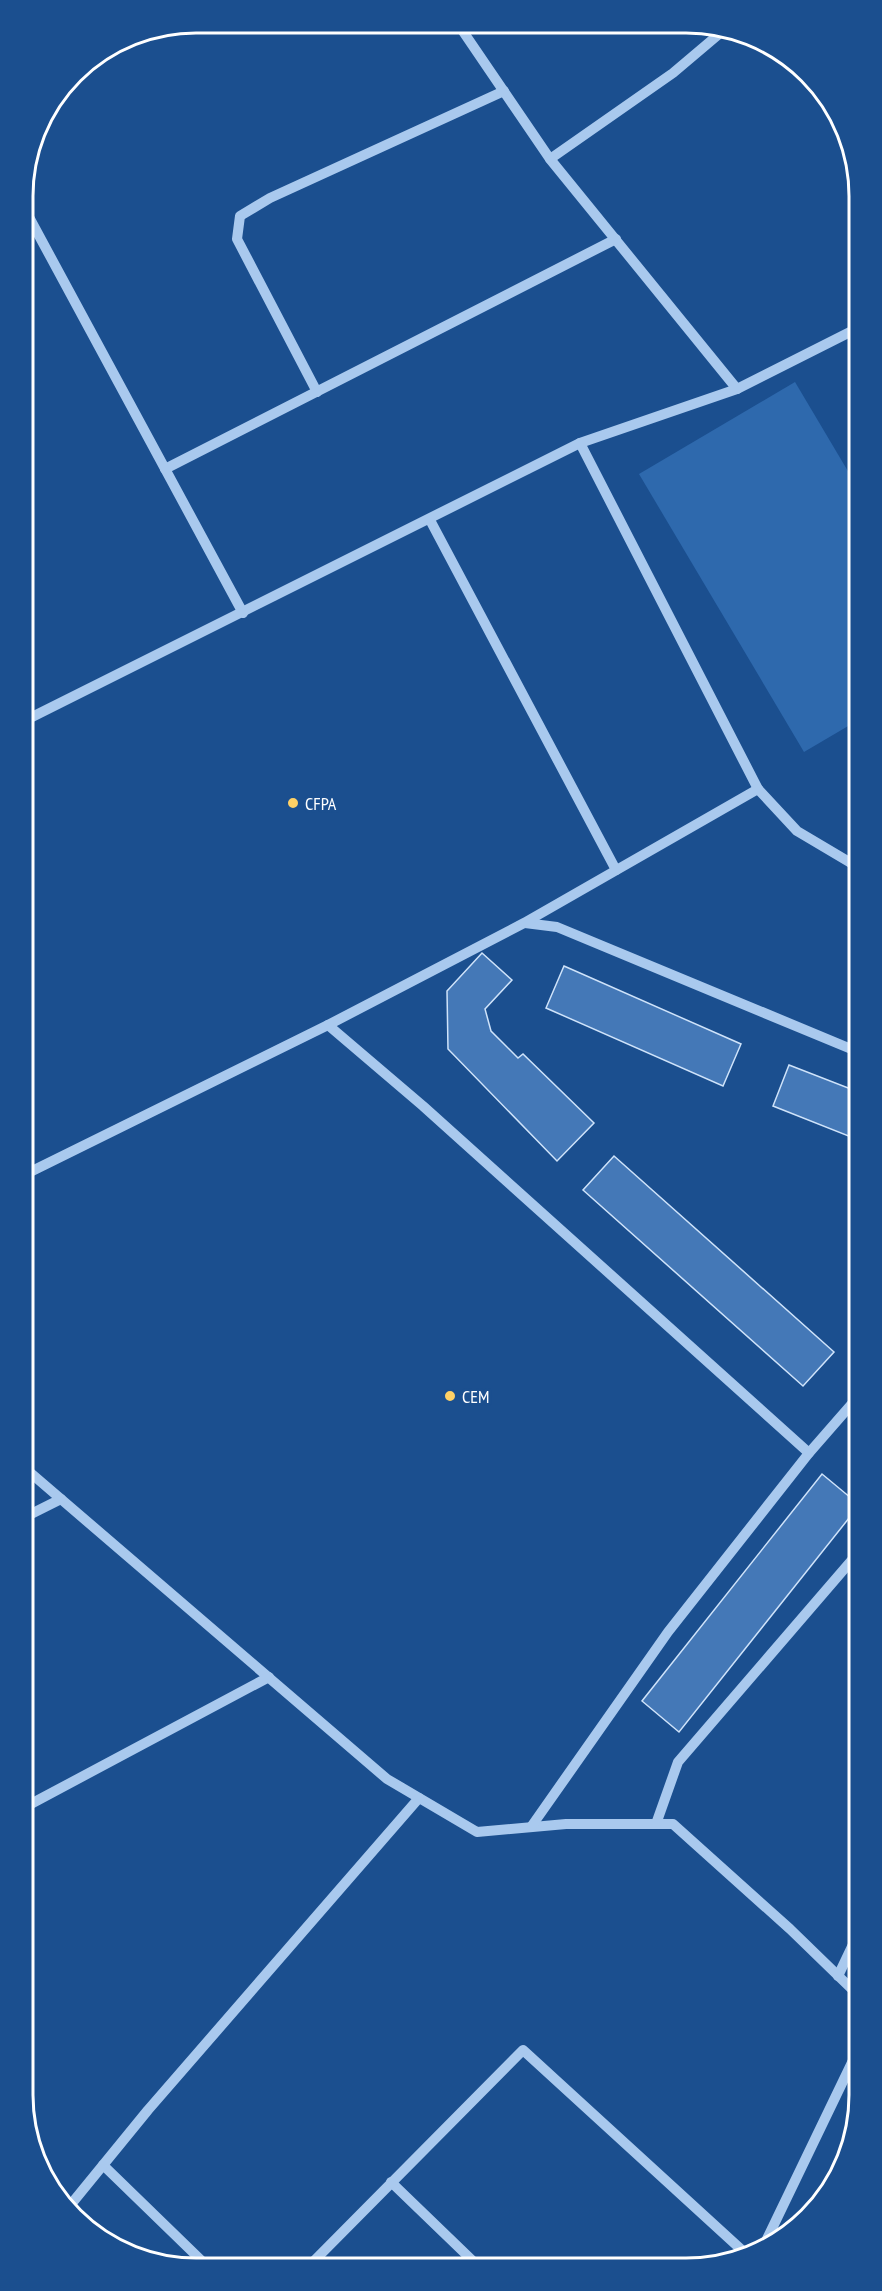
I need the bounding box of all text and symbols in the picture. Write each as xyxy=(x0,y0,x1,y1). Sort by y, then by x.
place label: CFPA xyxy=(305,792,337,815)
marker: CFPA xyxy=(286,796,300,810)
place label: CEM xyxy=(462,1385,489,1408)
marker: CEM xyxy=(443,1389,457,1403)

